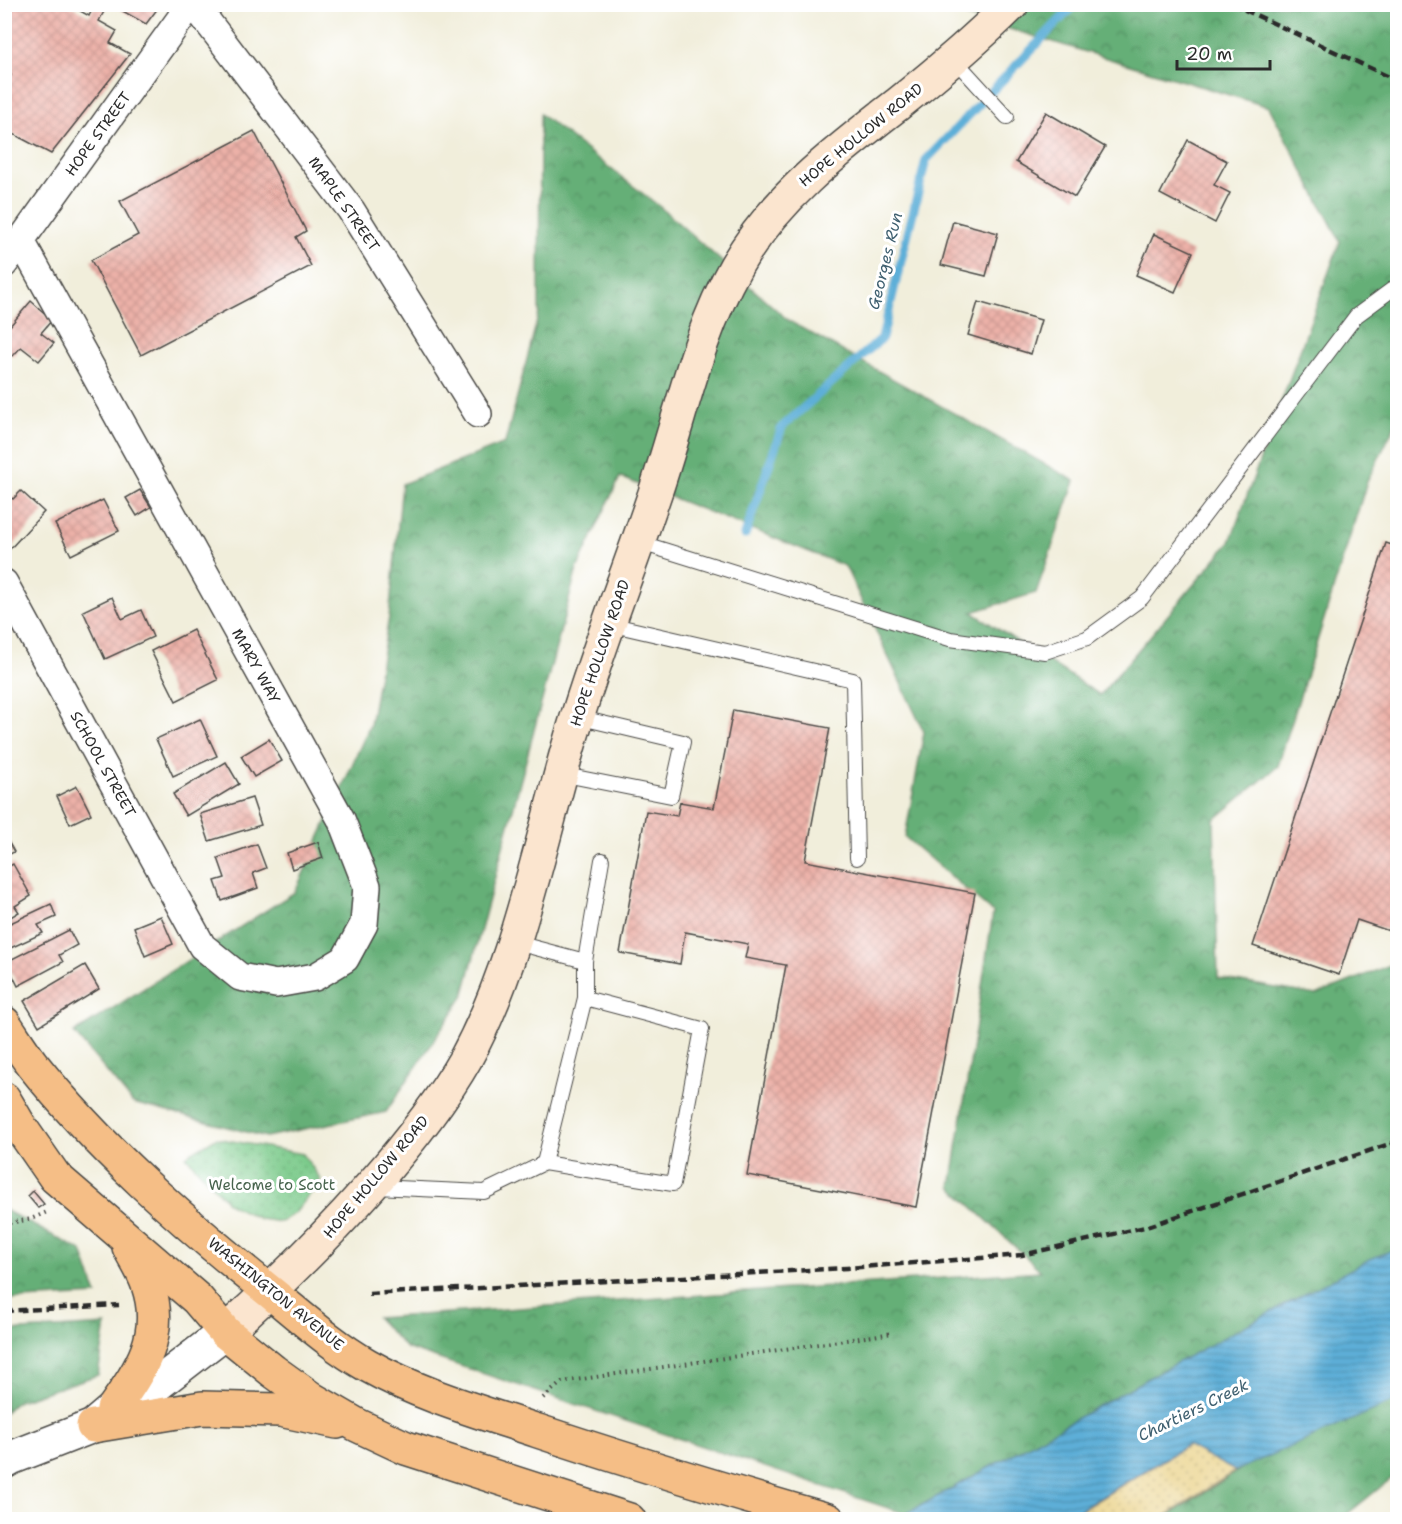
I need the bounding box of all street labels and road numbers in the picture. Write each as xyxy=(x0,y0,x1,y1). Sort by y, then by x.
street label: HOPE HOLLOW ROAD xyxy=(795,79,927,191)
street label: HOPE STREET xyxy=(61,88,135,180)
street label: MAPLE STREET xyxy=(304,153,384,255)
street label: HOPE HOLLOW ROAD xyxy=(565,577,635,729)
street label: MARY WAY xyxy=(227,625,285,707)
street label: SCHOOL STREET xyxy=(66,708,140,820)
street label: HOPE HOLLOW ROAD xyxy=(319,1111,433,1242)
street label: WASHINGTON AVENUE xyxy=(204,1233,348,1355)

